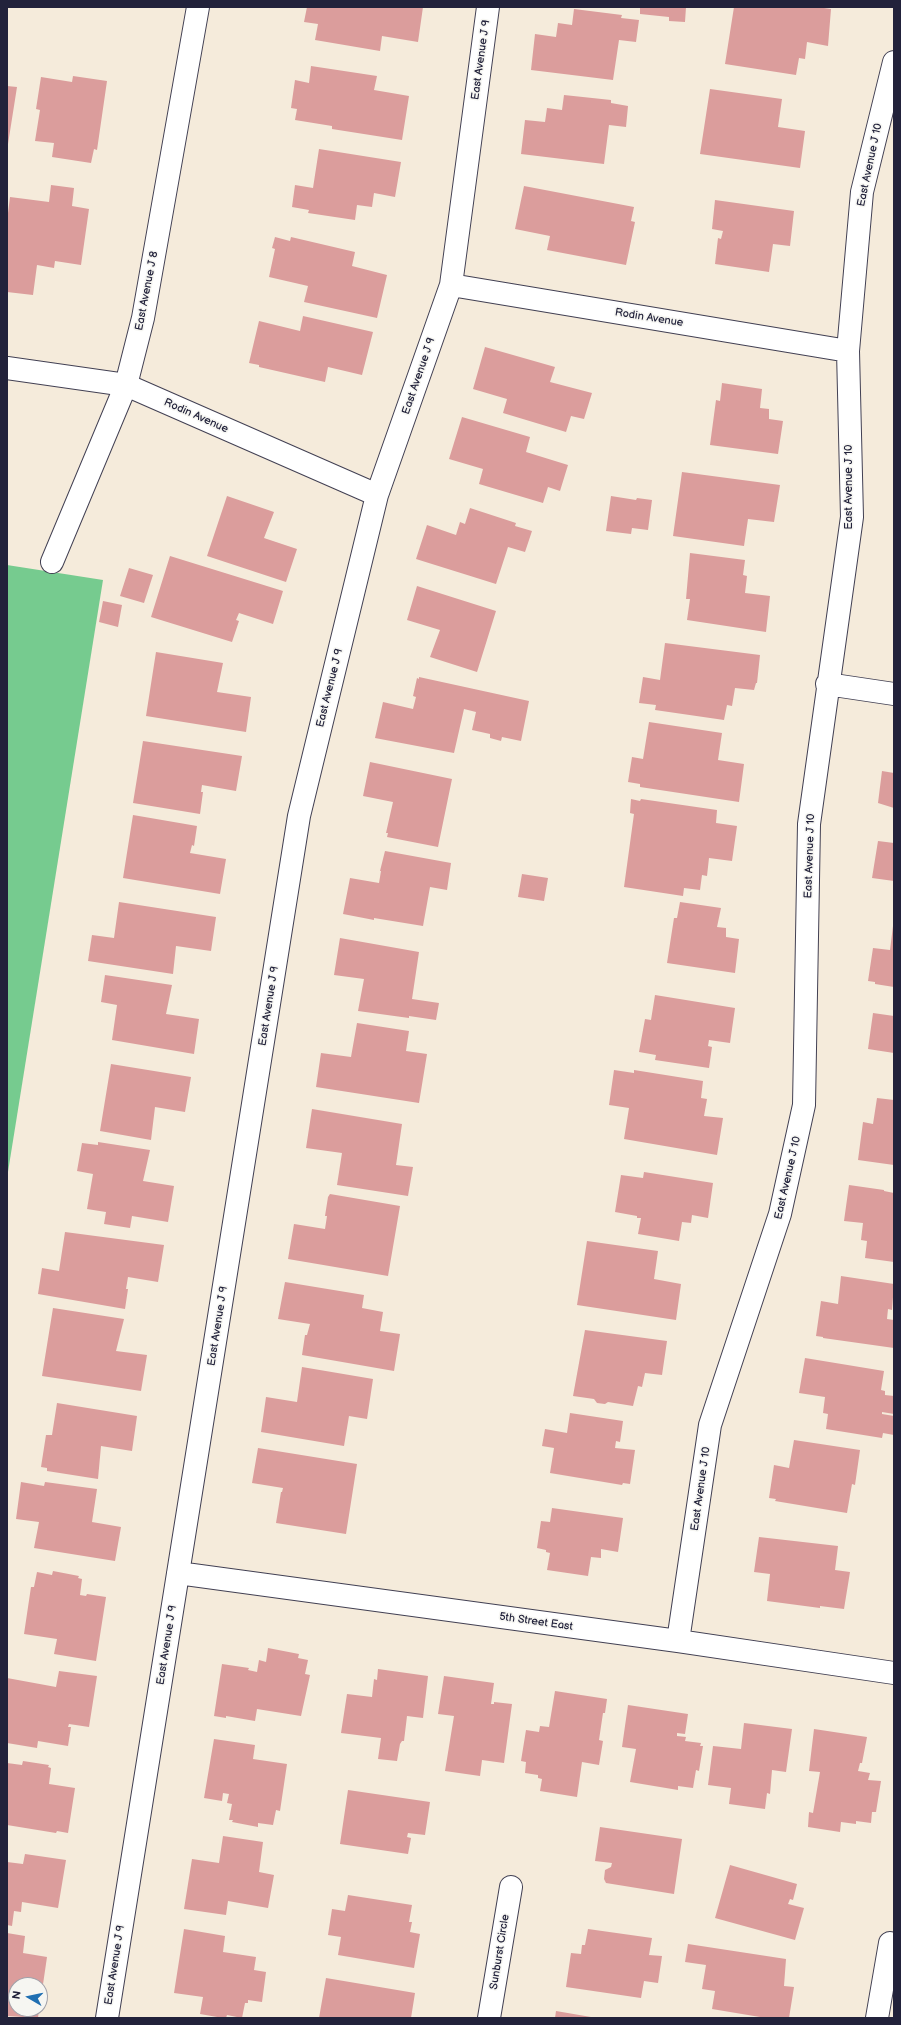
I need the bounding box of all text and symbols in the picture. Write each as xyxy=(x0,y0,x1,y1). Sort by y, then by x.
street label: East Avenue J 9 xyxy=(469,19,493,101)
street label: East Avenue J 10 xyxy=(855,122,885,208)
street label: East Avenue J 8 xyxy=(133,250,161,332)
street label: Rodin Avenue xyxy=(614,306,684,330)
street label: East Avenue J 9 xyxy=(400,336,438,416)
street label: Rodin Avenue xyxy=(162,396,230,436)
street label: East Avenue J 10 xyxy=(842,445,856,529)
street label: East Avenue J 9 xyxy=(314,647,346,729)
street label: East Avenue J 10 xyxy=(802,813,818,899)
street label: East Avenue J 9 xyxy=(256,965,282,1047)
street label: East Avenue J 10 xyxy=(772,1135,804,1221)
street label: East Avenue J 9 xyxy=(205,1285,231,1367)
street label: East Avenue J 10 xyxy=(689,1446,713,1532)
street label: East Avenue J 9 xyxy=(154,1604,180,1686)
street label: 5th Street East xyxy=(498,1610,574,1634)
street label: Sunburst Circle xyxy=(488,1913,512,1991)
street label: East Avenue J 9 xyxy=(102,1924,128,2006)
north arrow xyxy=(8,1977,48,2017)
text: N xyxy=(10,1990,24,2000)

